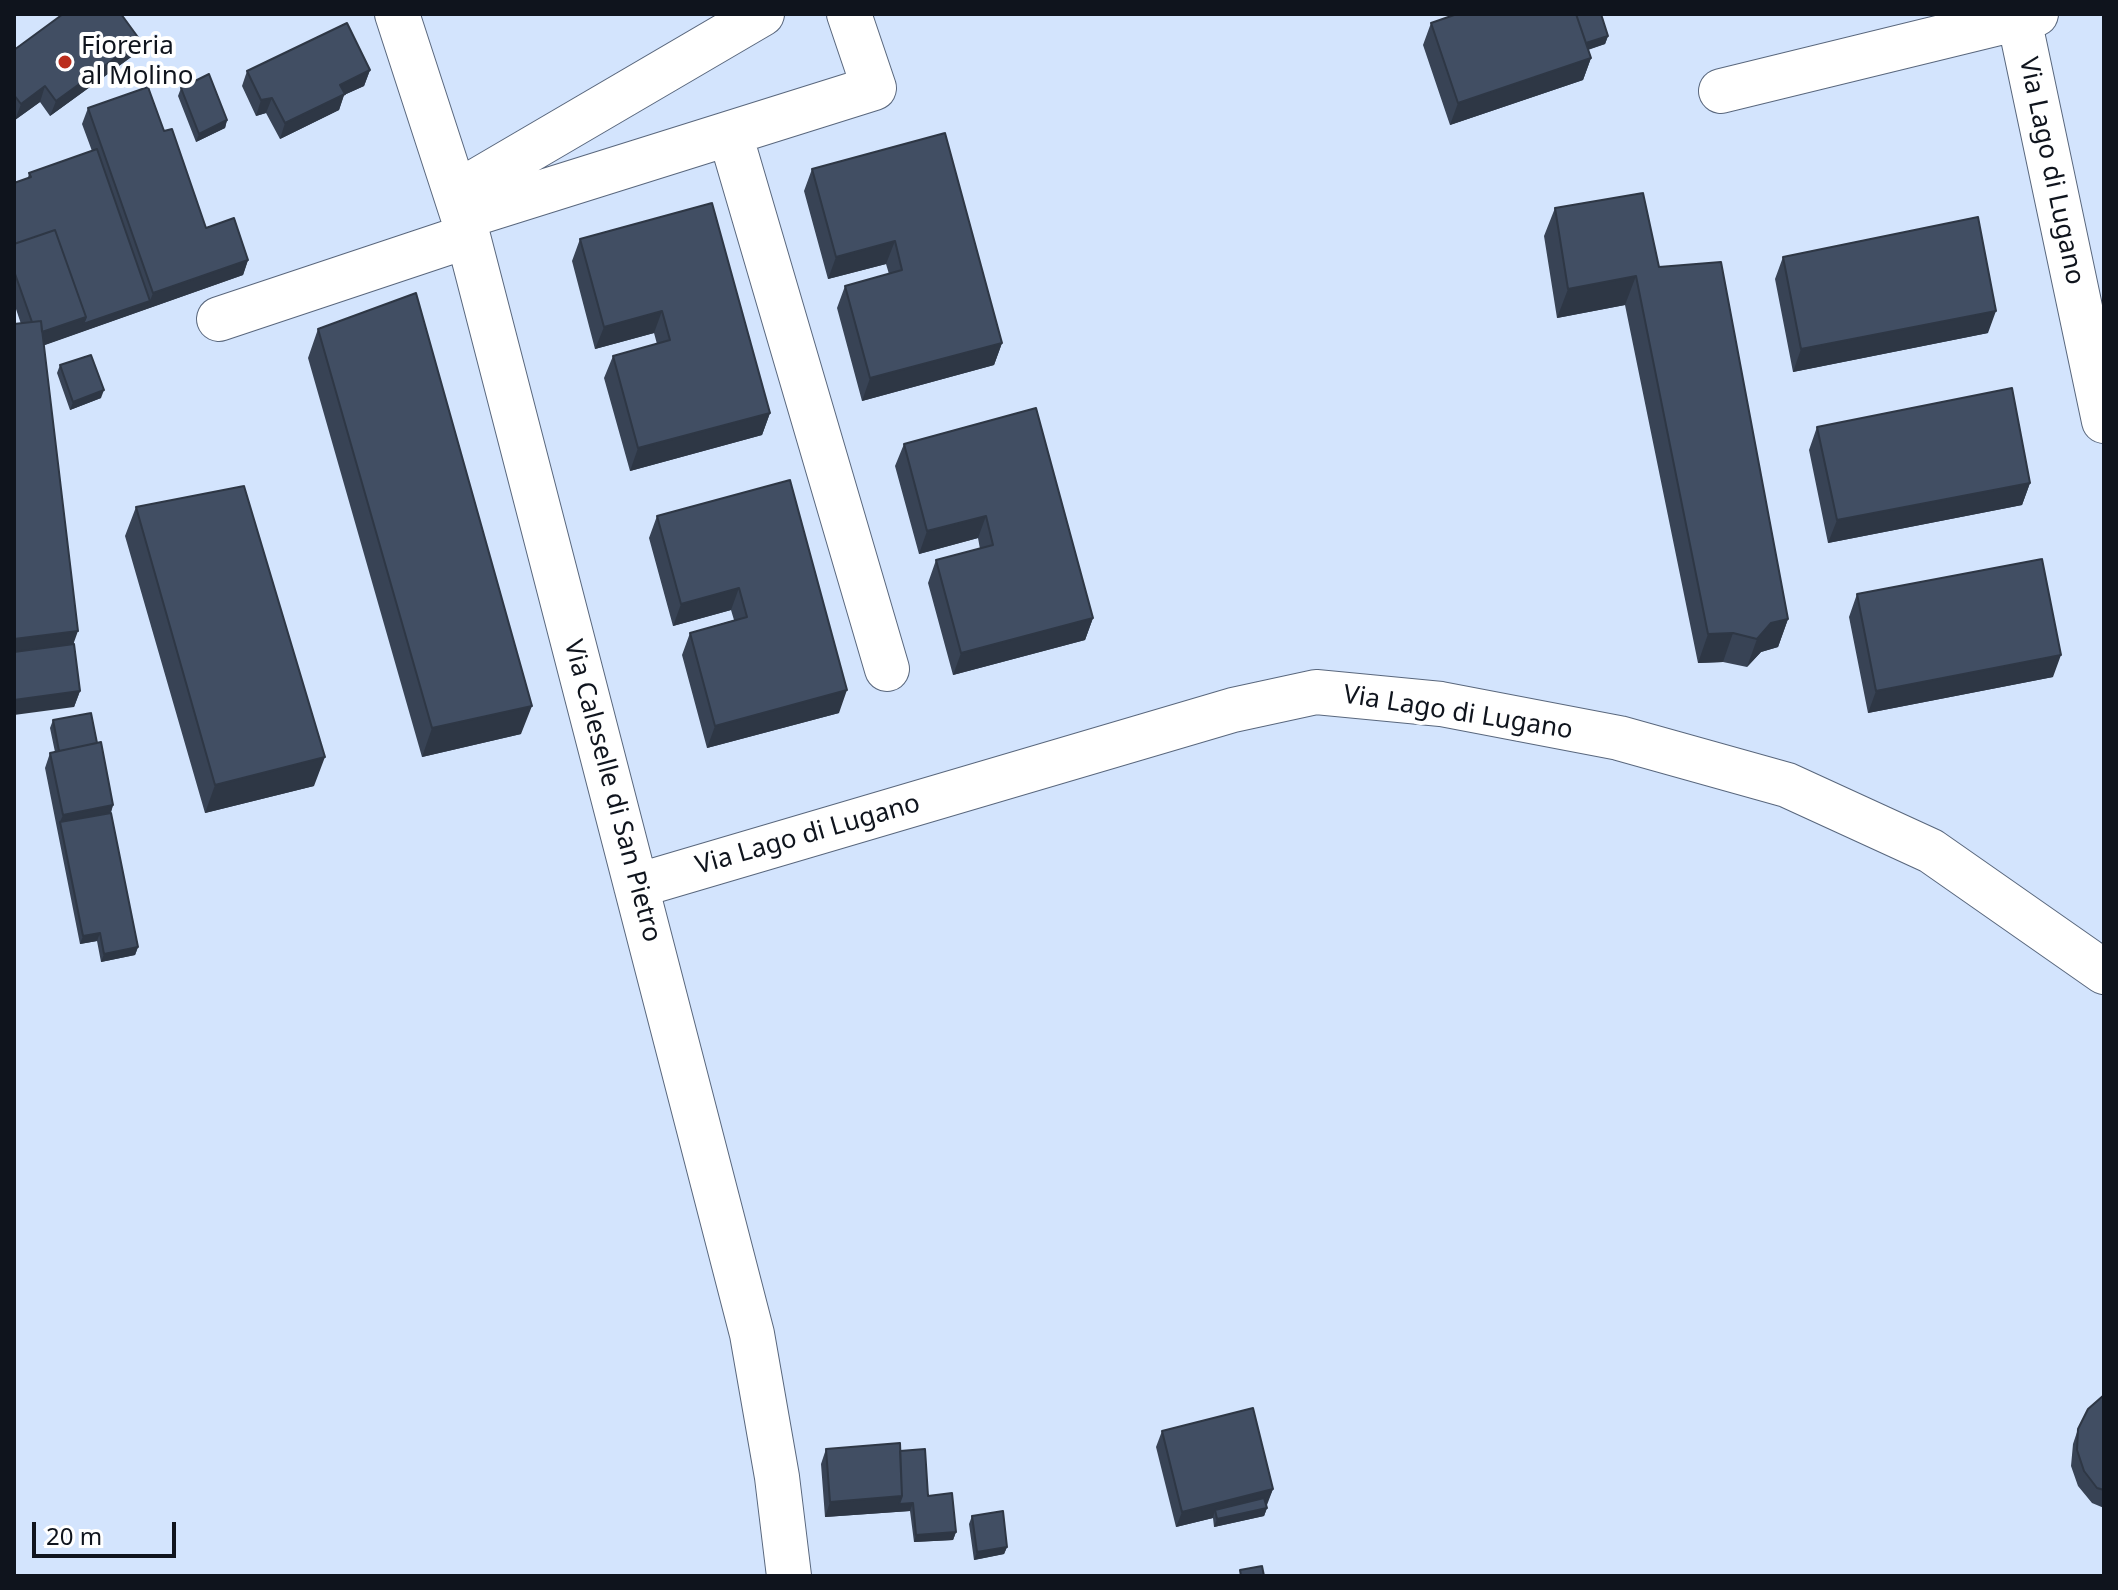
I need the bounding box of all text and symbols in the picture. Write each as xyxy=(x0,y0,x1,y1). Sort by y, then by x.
place label: Fioreria al Molino xyxy=(81,31,194,92)
marker: Fioreria al Molino xyxy=(56,53,74,71)
street label: Via Lago di Lugano xyxy=(2012,54,2090,288)
street label: Via Caleselle di San Pietro xyxy=(557,636,667,946)
street label: Via Lago di Lugano xyxy=(1341,679,1575,747)
street label: Via Lago di Lugano xyxy=(692,788,924,882)
scale bar xyxy=(36,1506,180,1556)
text: 20 m xyxy=(46,1519,102,1552)

